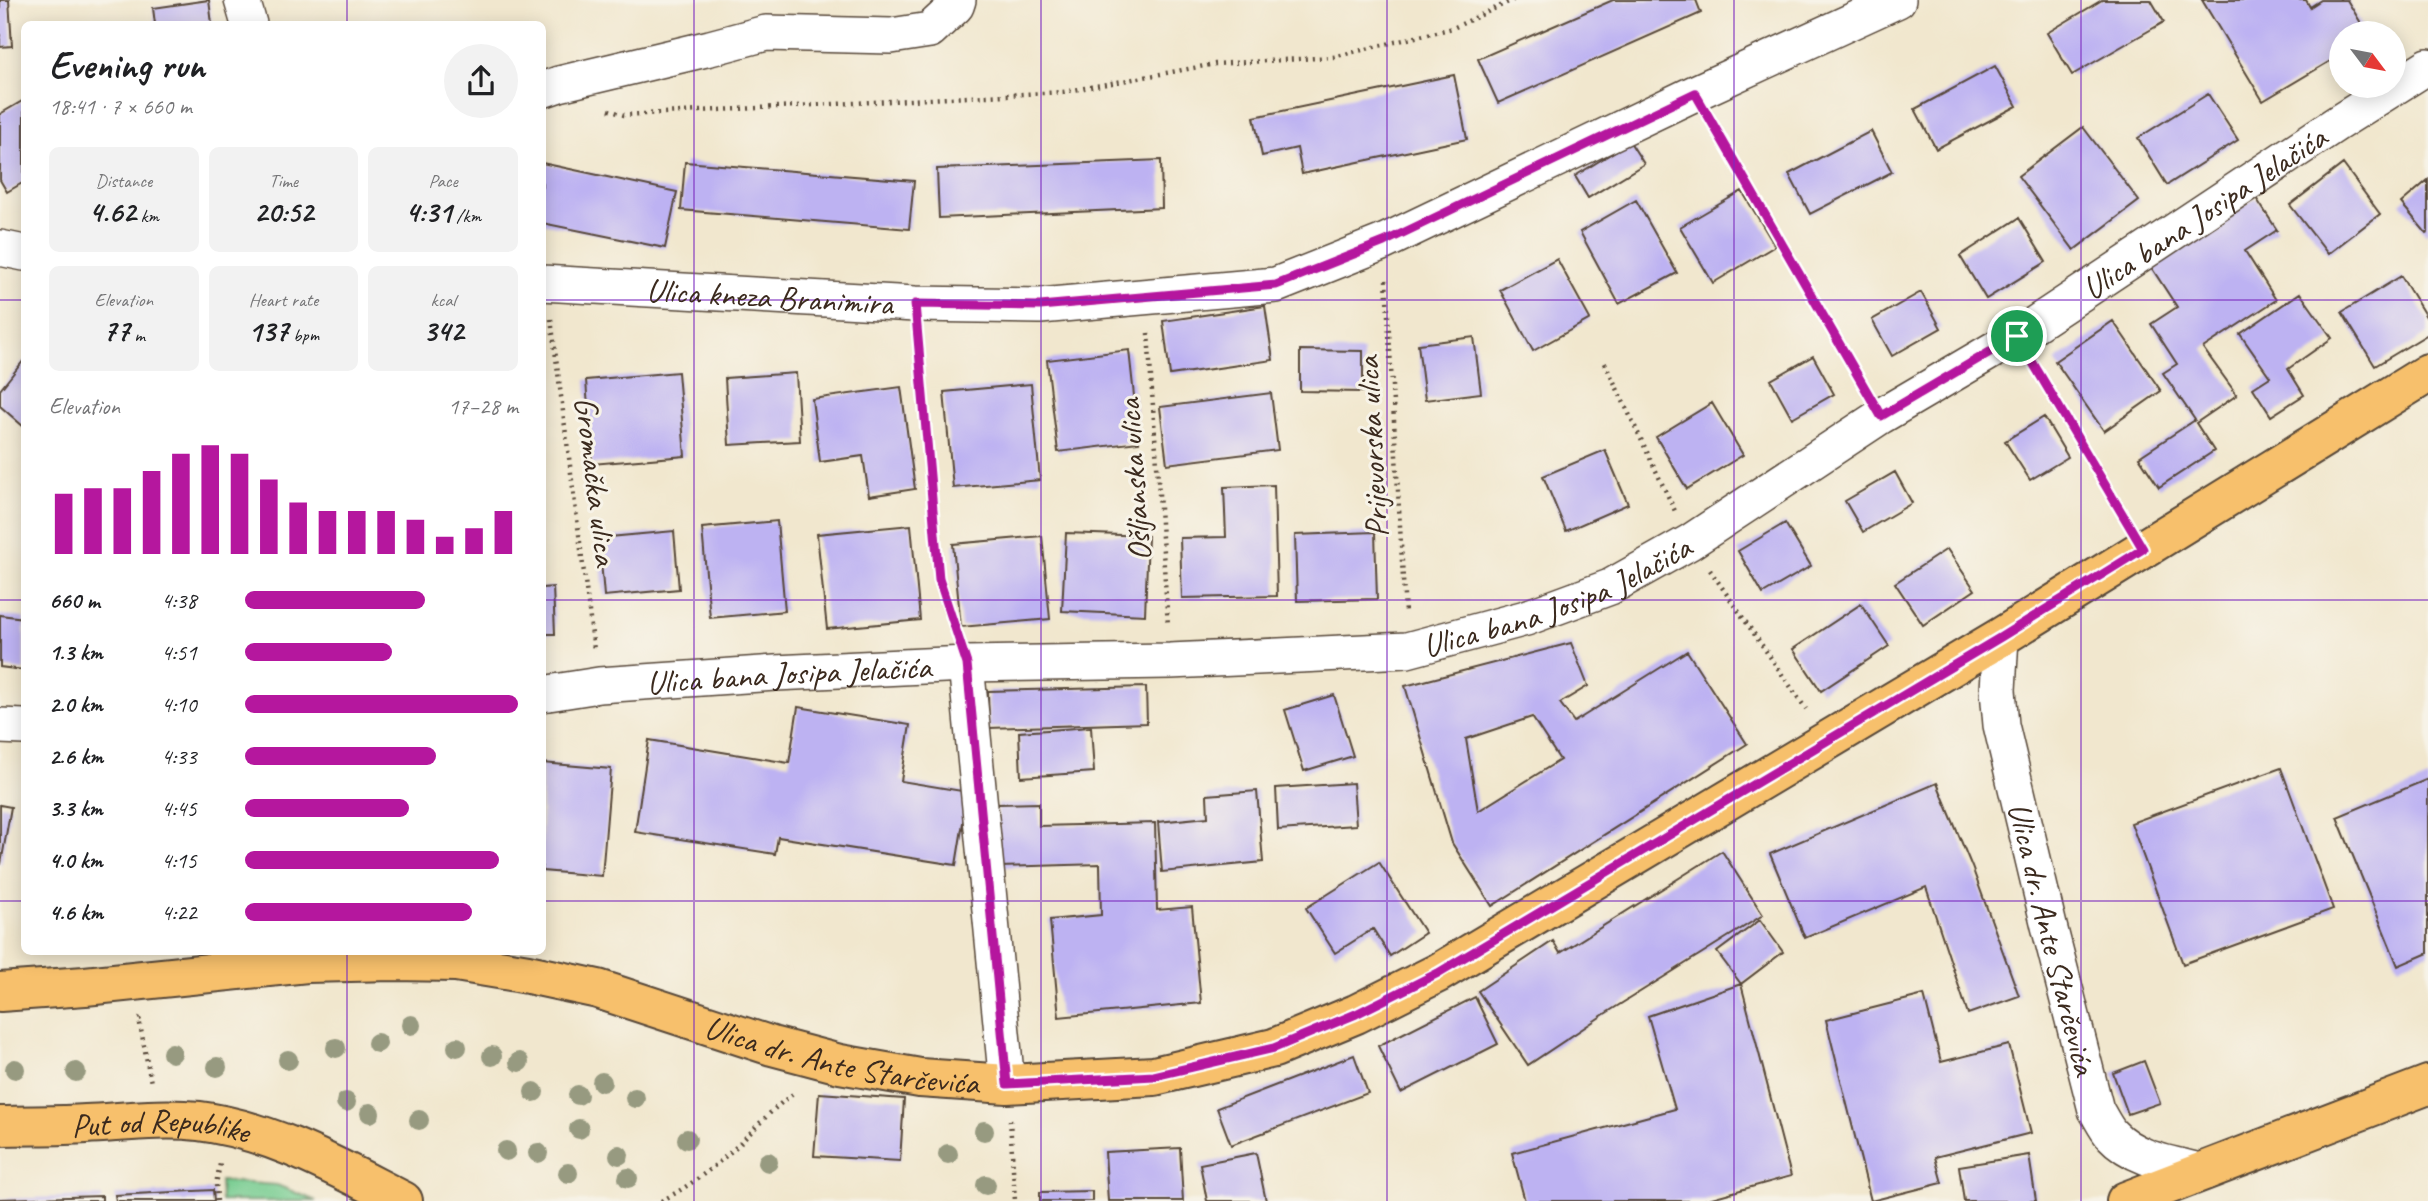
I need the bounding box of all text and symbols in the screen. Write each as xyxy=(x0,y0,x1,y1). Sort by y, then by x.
north arrow xyxy=(2329,21,2406,98)
map controls xyxy=(2329,21,2406,98)
text: Evening run xyxy=(49,42,205,89)
button: share xyxy=(444,44,518,118)
text: 18:41 · 7 × 660 m xyxy=(49,92,192,121)
street label: Ulica bana Josipa Jelačića xyxy=(2074,115,2337,309)
text: Distance xyxy=(95,169,152,193)
text: Time xyxy=(269,169,298,193)
text: Pace xyxy=(429,169,458,193)
text: 4.62 xyxy=(89,193,136,231)
text: 20:52 xyxy=(254,193,313,231)
text: 4:31 xyxy=(405,193,452,231)
text: km xyxy=(136,204,159,228)
text: /km xyxy=(452,204,481,228)
street label: Ulica kneza Branimira xyxy=(645,269,896,325)
text: Elevation xyxy=(95,288,153,312)
text: Heart rate xyxy=(249,288,318,312)
text: kcal xyxy=(431,288,456,312)
pin xyxy=(1987,306,2047,366)
text: 77 xyxy=(103,312,130,350)
text: 137 xyxy=(248,312,288,350)
text: 342 xyxy=(423,312,463,350)
icon: arrive xyxy=(1998,317,2036,355)
text: m xyxy=(130,323,145,347)
text: bpm xyxy=(288,323,319,347)
street label: Prijevorska ulica xyxy=(1346,353,1398,538)
text: Elevation xyxy=(49,392,120,421)
text: 17–28 m xyxy=(448,392,518,421)
street label: Gromačka ulica xyxy=(565,394,628,571)
street label: Ošljanska ulica xyxy=(1107,396,1161,563)
street label: Ulica bana Josipa Jelačića xyxy=(1418,525,1701,667)
text: 660 m xyxy=(49,586,100,615)
text: 4:38 xyxy=(161,586,197,615)
text: 1.3 km xyxy=(49,638,103,667)
text: 4:51 xyxy=(161,638,197,667)
street label: Ulica bana Josipa Jelačića xyxy=(645,646,935,704)
text: 2.0 km xyxy=(49,690,103,719)
text: 4:10 xyxy=(161,690,197,719)
text: 2.6 km xyxy=(49,742,103,771)
text: 4:33 xyxy=(161,742,197,771)
text: 3.3 km xyxy=(49,794,103,823)
text: 4:45 xyxy=(161,794,197,823)
street label: Ulica dr. Ante Starčevića xyxy=(1998,798,2107,1082)
text: 4.0 km xyxy=(49,846,103,875)
text: 4:15 xyxy=(161,846,197,875)
text: 4.6 km xyxy=(49,898,103,927)
text: 4:22 xyxy=(161,898,197,927)
street label: Ulica dr. Ante Starčevića xyxy=(700,1006,983,1104)
street label: Put od Republike xyxy=(70,1099,257,1153)

